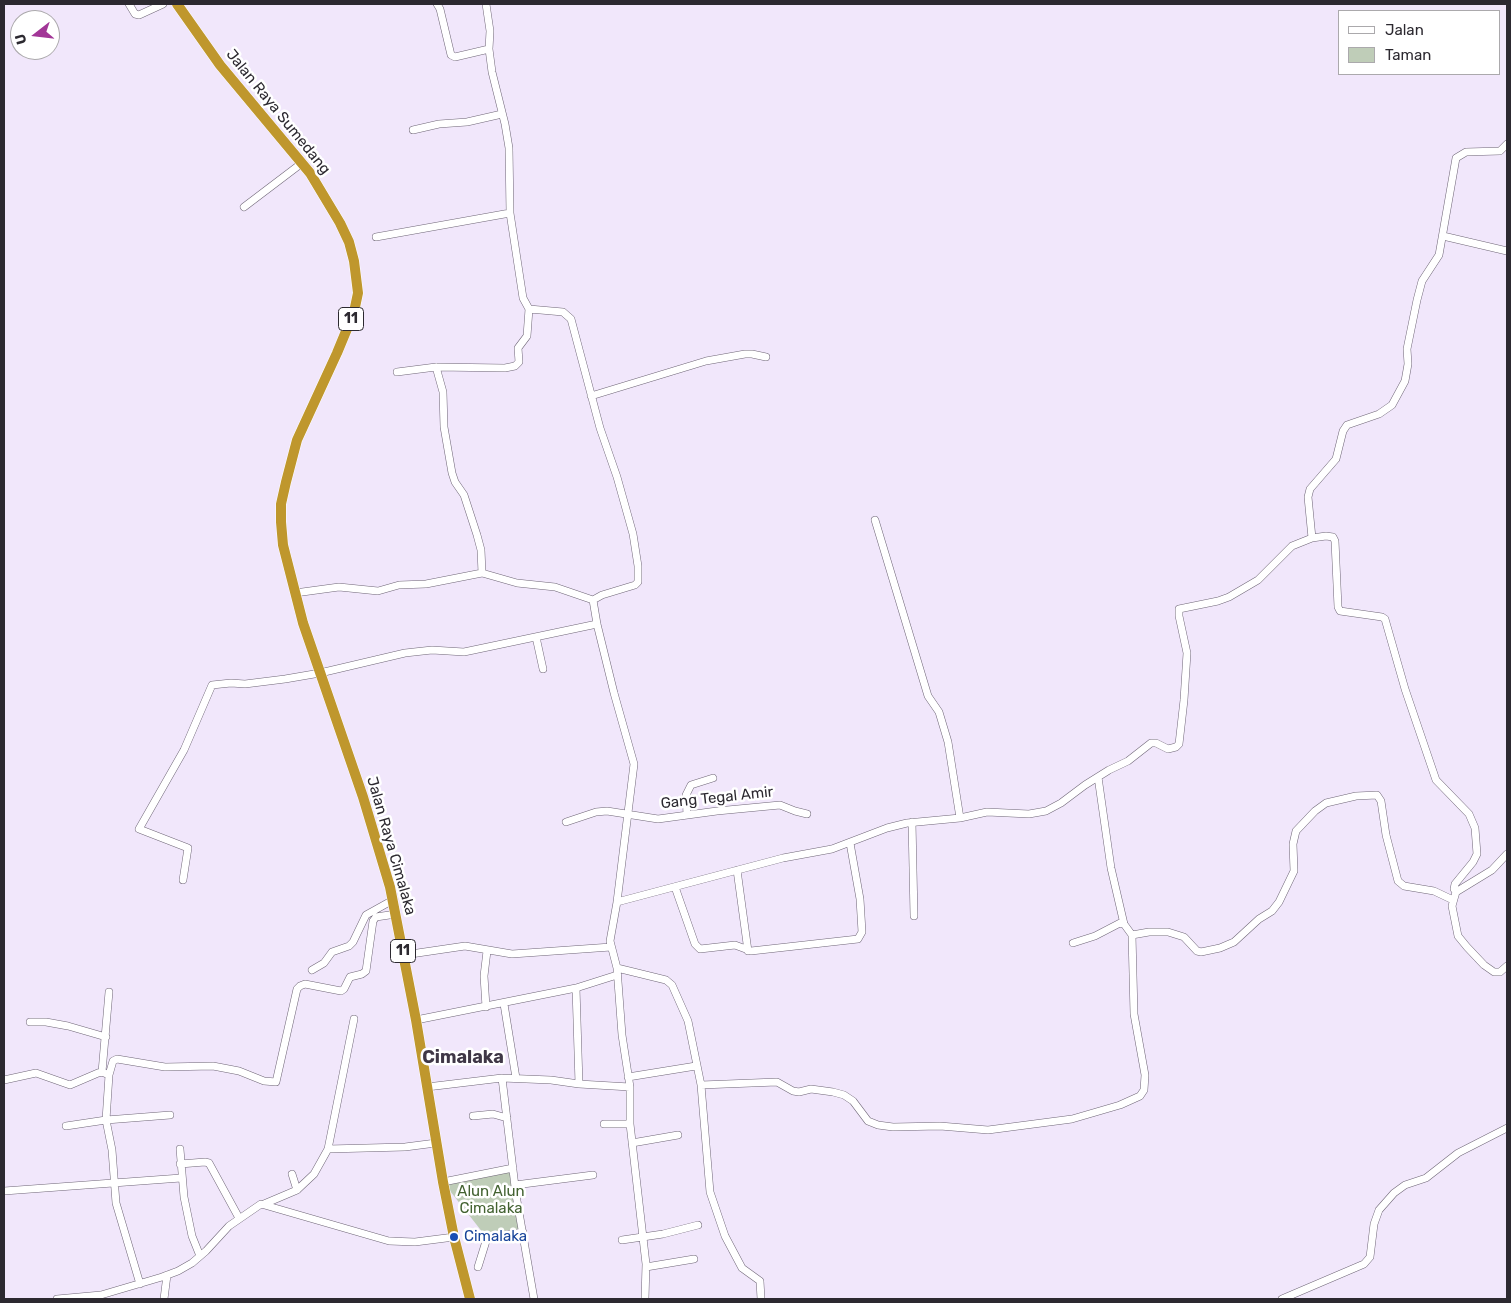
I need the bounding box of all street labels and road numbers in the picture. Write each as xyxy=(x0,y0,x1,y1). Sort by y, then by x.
street label: Jalan Raya Sumedang xyxy=(222,46,334,178)
road number: 11 xyxy=(338,308,364,330)
street label: Jalan Raya Cimalaka xyxy=(363,775,419,917)
street label: Gang Tegal Amir xyxy=(660,783,774,813)
road number: 11 xyxy=(390,939,416,962)

